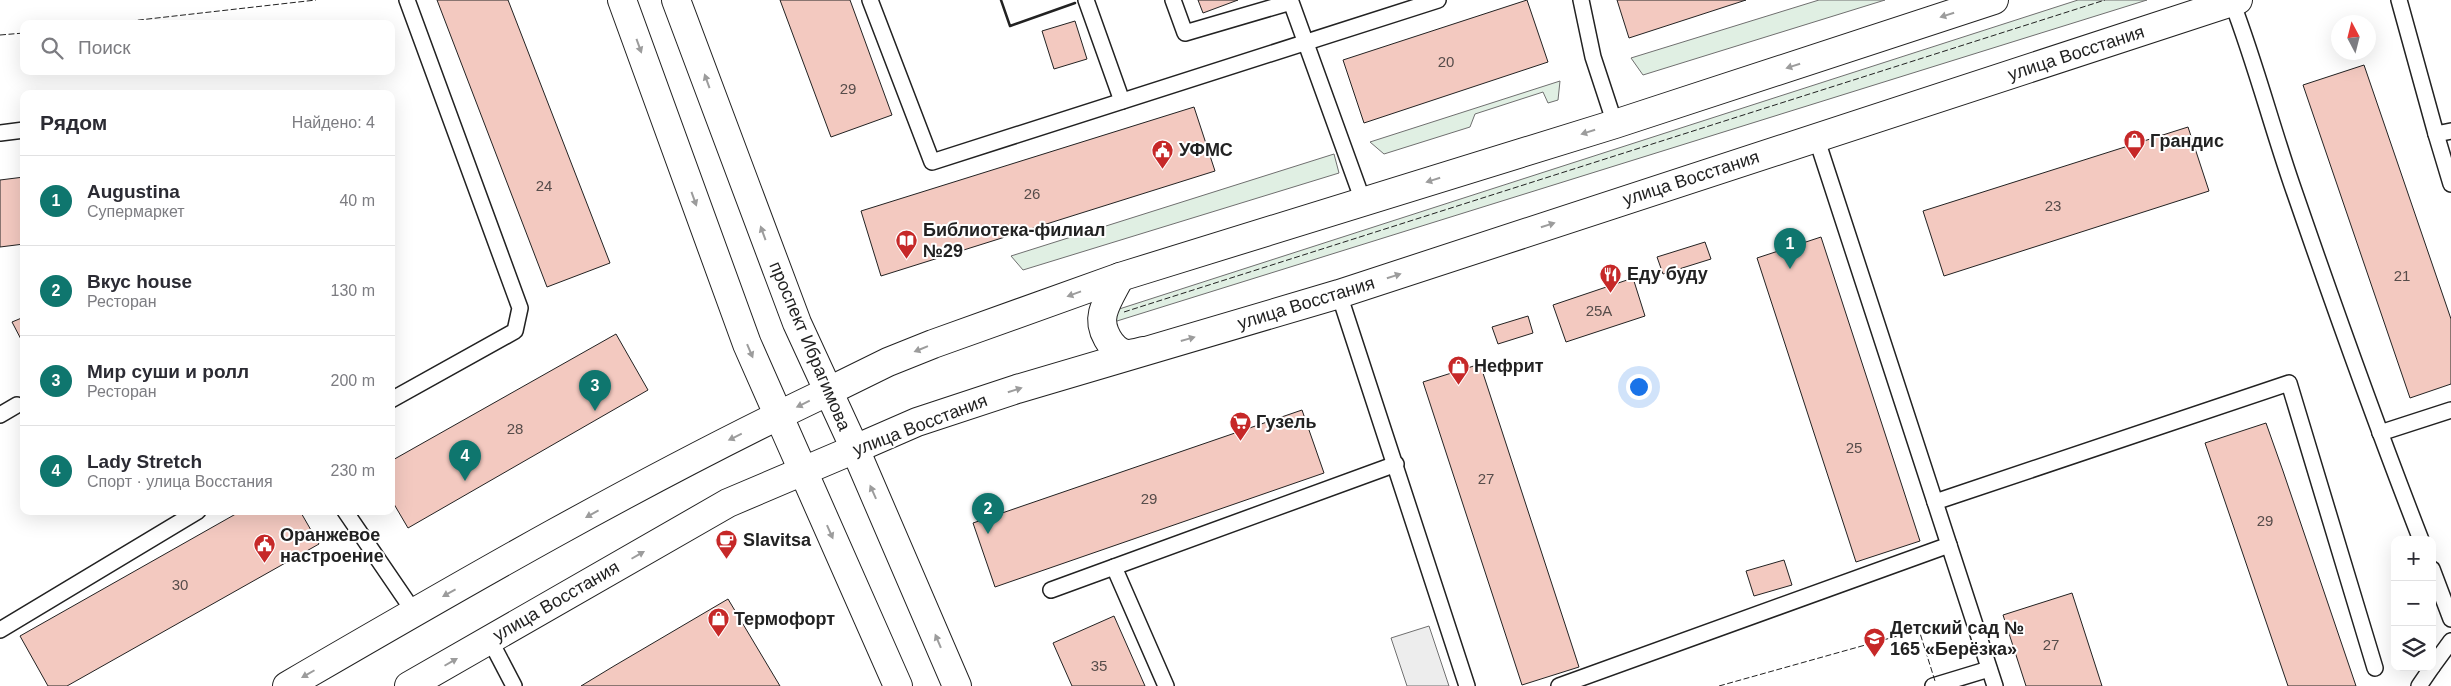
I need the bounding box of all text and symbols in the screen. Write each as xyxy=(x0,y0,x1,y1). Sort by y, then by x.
one-way arrow xyxy=(1940,12,1955,19)
north arrow xyxy=(2331,15,2376,60)
search box xyxy=(20,20,395,75)
street label: улица Восстания xyxy=(2005,22,2147,84)
icon: search xyxy=(38,34,66,62)
text: Поиск xyxy=(78,37,131,58)
one-way arrow xyxy=(635,39,643,54)
house number: 20 xyxy=(1438,53,1454,70)
one-way arrow xyxy=(1785,63,1800,70)
one-way arrow xyxy=(703,73,711,88)
house number: 29 xyxy=(840,80,856,97)
text: Рядом xyxy=(40,111,107,134)
text: Найдено: 4 xyxy=(292,114,375,131)
one-way arrow xyxy=(1581,129,1596,137)
shop icon: Грандис xyxy=(2122,129,2146,160)
place label: Грандис xyxy=(2150,131,2224,151)
public building icon: УФМС xyxy=(1151,138,1175,169)
place label: УФМС xyxy=(1179,140,1233,160)
street label: улица Восстания xyxy=(1620,147,1762,209)
one-way arrow xyxy=(1425,176,1440,184)
house number: 24 xyxy=(536,177,552,194)
text: Augustina xyxy=(87,181,180,202)
house number: 26 xyxy=(1024,185,1040,202)
one-way arrow xyxy=(691,191,698,206)
text: 1 xyxy=(52,192,60,209)
text: 40 m xyxy=(339,192,375,209)
house number: 23 xyxy=(2045,197,2061,214)
text: Супермаркет xyxy=(87,203,185,220)
place label: Библиотека-филиал №29 xyxy=(923,220,1105,261)
one-way arrow xyxy=(1541,221,1556,229)
one-way arrow xyxy=(759,226,767,240)
library icon: Библиотека-филиал №29 xyxy=(895,228,919,259)
pin: 1 xyxy=(1774,228,1806,269)
street label: проспект Ибрагимова xyxy=(765,259,855,434)
restaurant icon: Еду буду xyxy=(1599,262,1623,293)
place label: Еду буду xyxy=(1627,264,1708,284)
house number: 21 xyxy=(2394,267,2410,284)
text: Вкус house xyxy=(87,271,192,292)
one-way arrow xyxy=(1386,272,1401,279)
street label: улица Восстания xyxy=(1235,273,1377,333)
text: 2 xyxy=(52,282,60,299)
text: 130 m xyxy=(331,282,375,299)
one-way arrow xyxy=(1066,290,1081,298)
text: Ресторан xyxy=(87,293,157,310)
house number: 25А xyxy=(1586,302,1612,319)
one-way arrow xyxy=(1181,334,1196,342)
one-way arrow xyxy=(747,344,755,358)
one-way arrow xyxy=(914,345,928,353)
shop icon: Нефрит xyxy=(1446,354,1470,385)
place label: Нефрит xyxy=(1474,356,1544,376)
text: Мир суши и ролл xyxy=(87,361,249,382)
pin: 3 xyxy=(579,370,611,411)
text: 3 xyxy=(52,372,60,389)
text: 200 m xyxy=(331,372,375,389)
your location xyxy=(1626,374,1652,400)
text: Ресторан xyxy=(87,383,157,400)
one-way arrow xyxy=(1008,385,1023,393)
street label: улица Восстания xyxy=(850,390,990,460)
one-way arrow xyxy=(796,400,810,408)
supermarket icon: Гузель xyxy=(1228,410,1252,441)
place label: Гузель xyxy=(1256,412,1317,432)
house number: 28 xyxy=(507,420,523,437)
one-way arrow xyxy=(727,433,742,441)
house number: 25 xyxy=(1846,439,1862,456)
pin: 4 xyxy=(449,440,481,481)
text: Lady Stretch xyxy=(87,451,202,472)
text: 4 xyxy=(52,462,60,479)
text: 230 m xyxy=(331,462,375,479)
house number: 27 xyxy=(1478,470,1494,487)
text: Спорт · улица Восстания xyxy=(87,473,273,490)
one-way arrow xyxy=(869,485,877,499)
house number: 29 xyxy=(1141,490,1157,507)
pin: 2 xyxy=(972,493,1004,534)
one-way arrow xyxy=(584,510,599,518)
house number: 29 xyxy=(2257,512,2273,529)
place label: Оранжевое настроение xyxy=(280,525,384,566)
one-way arrow xyxy=(826,525,834,539)
cafe icon: Slavitsa xyxy=(715,528,739,559)
place label: Slavitsa xyxy=(743,530,812,550)
public building icon: Оранжевое настроение xyxy=(252,533,276,564)
map controls xyxy=(2391,536,2436,671)
button: + xyxy=(2391,536,2436,581)
one-way arrow xyxy=(630,551,645,559)
street label: улица Восстания xyxy=(489,557,623,645)
house number: 30 xyxy=(172,576,188,593)
button: − xyxy=(2391,581,2436,626)
one-way arrow xyxy=(443,588,456,597)
shop icon: Термофорт xyxy=(706,607,730,638)
place label: Термофорт xyxy=(734,609,835,629)
place label: Детский сад № 165 «Берёзка» xyxy=(1890,618,2024,659)
school or university icon: Детский сад № 165 «Берёзка» xyxy=(1862,626,1886,657)
button: layers xyxy=(2391,626,2436,671)
one-way arrow xyxy=(934,634,942,648)
house number: 27 xyxy=(2043,636,2059,653)
one-way arrow xyxy=(444,657,457,666)
house number: 35 xyxy=(1091,657,1107,674)
one-way arrow xyxy=(302,669,315,678)

